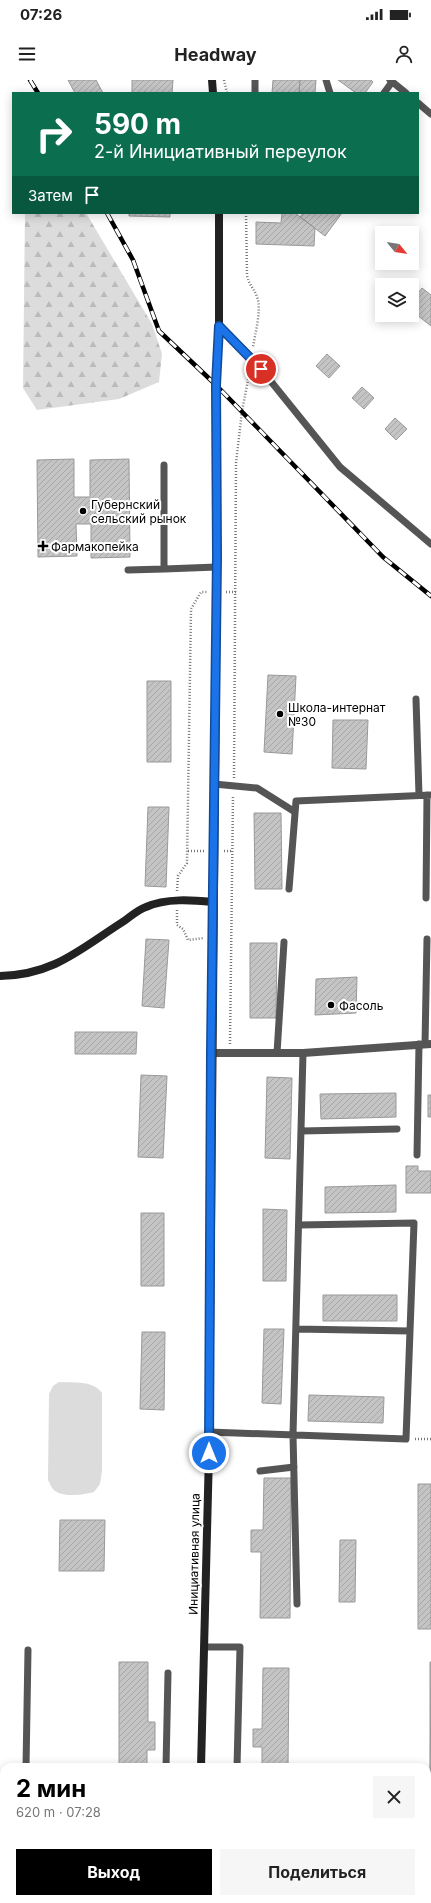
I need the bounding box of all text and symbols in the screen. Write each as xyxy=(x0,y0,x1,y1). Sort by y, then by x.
text: 07:26 xyxy=(20,5,62,24)
icon: menu xyxy=(16,43,38,65)
icon: person xyxy=(393,43,415,65)
text: Headway xyxy=(174,44,257,65)
text: 590 m xyxy=(94,107,181,141)
icon: right xyxy=(28,108,80,160)
text: 2-й Инициативный переулок xyxy=(94,141,347,162)
icon: arrive xyxy=(81,184,103,206)
text: Затем xyxy=(28,186,73,205)
north arrow xyxy=(375,226,419,270)
map controls xyxy=(375,226,419,322)
button: layers xyxy=(375,278,419,322)
pin xyxy=(244,352,278,386)
icon: arrive xyxy=(250,358,272,380)
place label: Губернский сельский рынок xyxy=(91,497,187,526)
marker: Губернский сельский рынок xyxy=(78,506,88,516)
place label: Фармакопейка xyxy=(51,539,139,554)
marker: Фармакопейка xyxy=(38,541,48,551)
place label: Школа-интернат №30 xyxy=(288,700,386,729)
marker: Школа-интернат №30 xyxy=(275,709,285,719)
place label: Фасоль xyxy=(339,998,384,1013)
marker: Фасоль xyxy=(326,1000,336,1010)
position arrow xyxy=(188,1432,230,1474)
street label: Инициативная улица xyxy=(185,1493,203,1615)
text: 2 мин xyxy=(16,1774,86,1803)
button: close xyxy=(373,1776,415,1818)
text: 620 m · 07:28 xyxy=(16,1804,101,1820)
button: Выход xyxy=(16,1849,212,1895)
button: Поделиться xyxy=(220,1849,415,1895)

